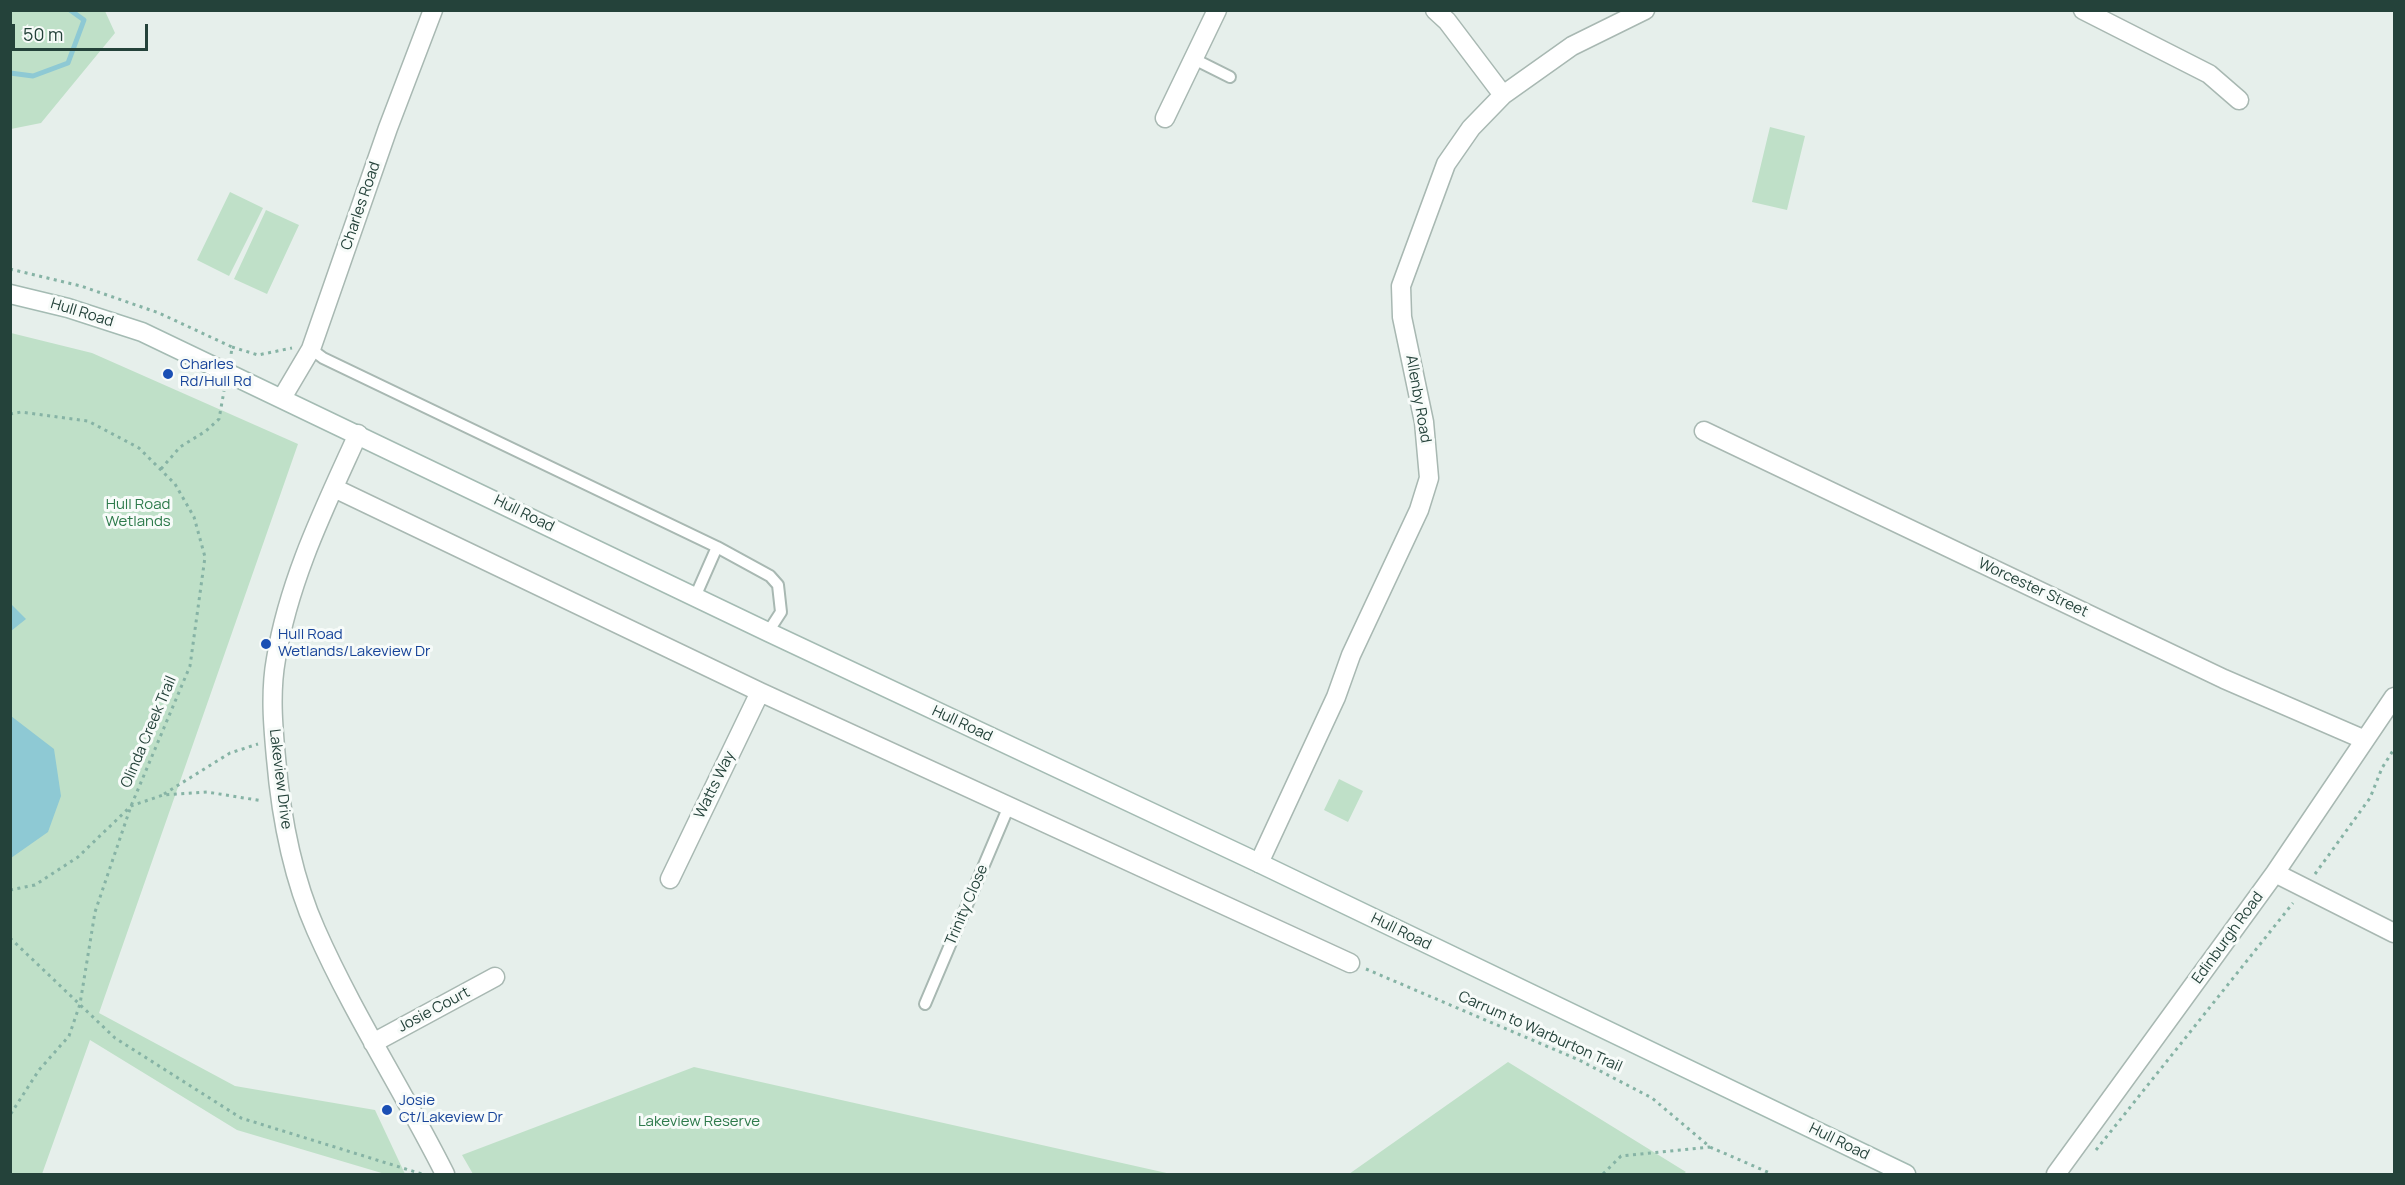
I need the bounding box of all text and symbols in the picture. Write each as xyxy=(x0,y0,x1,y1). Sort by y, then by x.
scale bar xyxy=(15,12,152,50)
text: 50 m xyxy=(23,22,63,46)
street label: Charles Road xyxy=(338,160,384,252)
street label: Hull Road xyxy=(48,295,116,331)
street label: Allenby Road xyxy=(1401,354,1435,444)
place label: Charles Rd/Hull Rd xyxy=(180,356,252,391)
marker: Charles Rd/Hull Rd xyxy=(161,367,175,381)
street label: Hull Road xyxy=(491,492,557,536)
park label: Hull Road Wetlands xyxy=(105,496,171,531)
street label: Worcester Street xyxy=(1975,555,2091,621)
place label: Hull Road Wetlands/Lakeview Dr xyxy=(278,626,431,661)
marker: Hull Road Wetlands/Lakeview Dr xyxy=(259,637,273,651)
street label: Olinda Creek Trail xyxy=(117,673,181,791)
street label: Hull Road xyxy=(929,702,995,746)
street label: Lakeview Drive xyxy=(265,728,295,830)
street label: Watts Way xyxy=(691,748,739,822)
street label: Trinity Close xyxy=(942,862,992,948)
street label: Edinburgh Road xyxy=(2189,889,2267,987)
street label: Hull Road xyxy=(1368,910,1434,954)
street label: Josie Court xyxy=(395,984,473,1036)
street label: Carrum to Warburton Trail xyxy=(1455,988,1625,1076)
place label: Josie Ct/Lakeview Dr xyxy=(399,1092,503,1127)
marker: Josie Ct/Lakeview Dr xyxy=(380,1103,394,1117)
park label: Lakeview Reserve xyxy=(638,1113,760,1131)
street label: Hull Road xyxy=(1806,1120,1872,1164)

